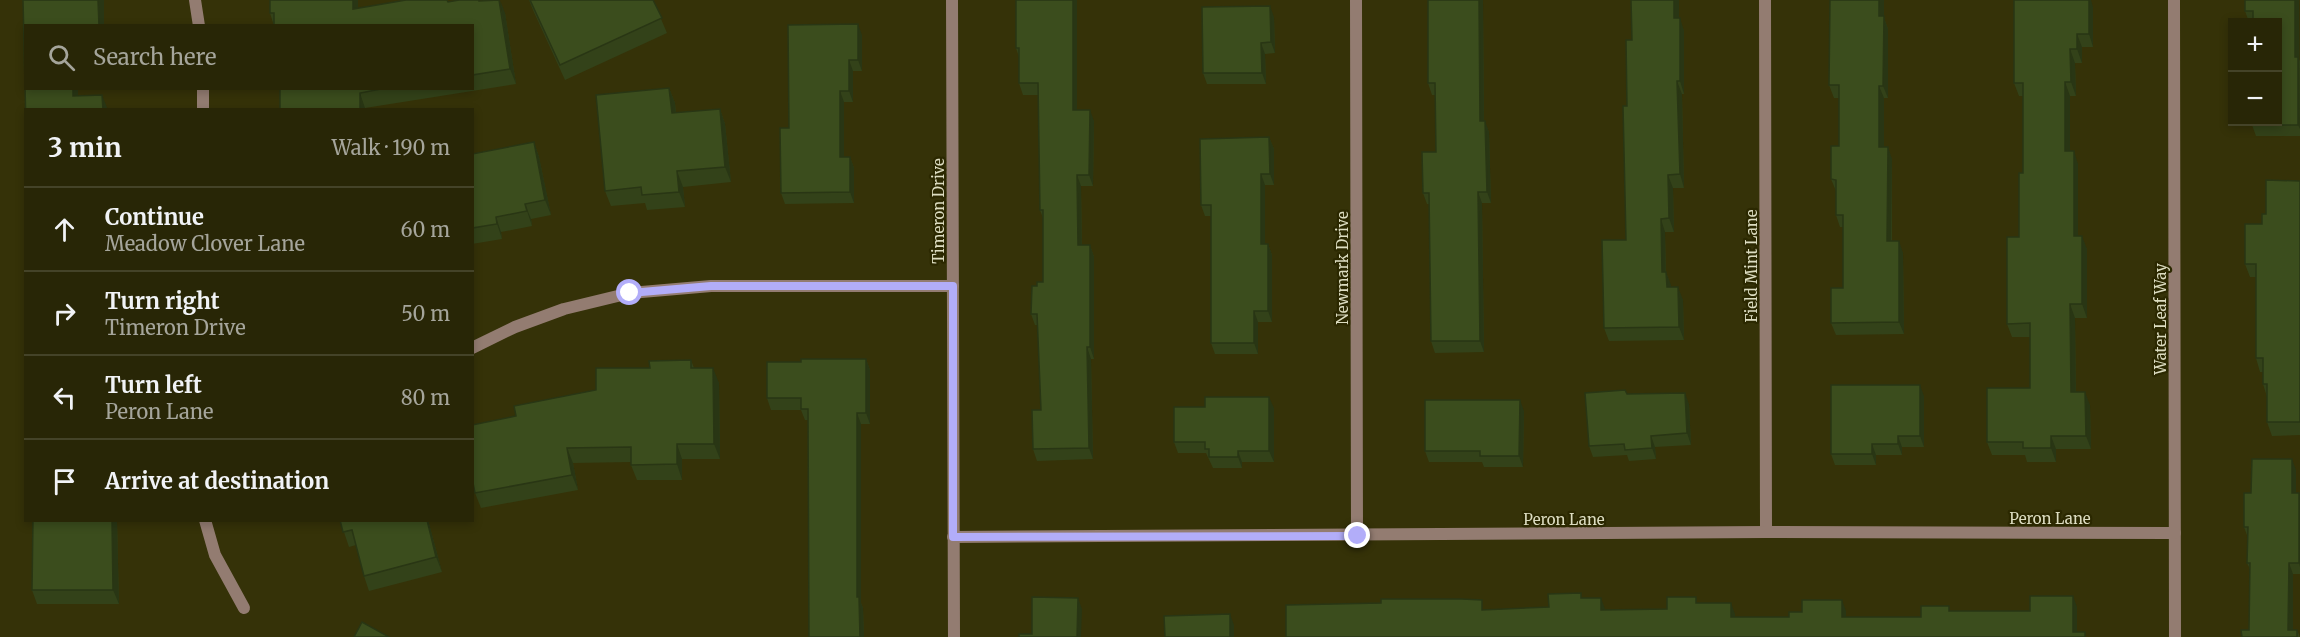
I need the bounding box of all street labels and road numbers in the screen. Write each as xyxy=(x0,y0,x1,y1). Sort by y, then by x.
street label: Timeron Drive xyxy=(929,158,948,264)
street label: Field Mint Lane xyxy=(1742,209,1761,323)
street label: Newmark Drive xyxy=(1333,211,1352,325)
street label: Water Leaf Way xyxy=(2151,263,2170,376)
street label: Peron Lane xyxy=(2009,509,2091,528)
street label: Peron Lane xyxy=(1523,510,1605,529)

